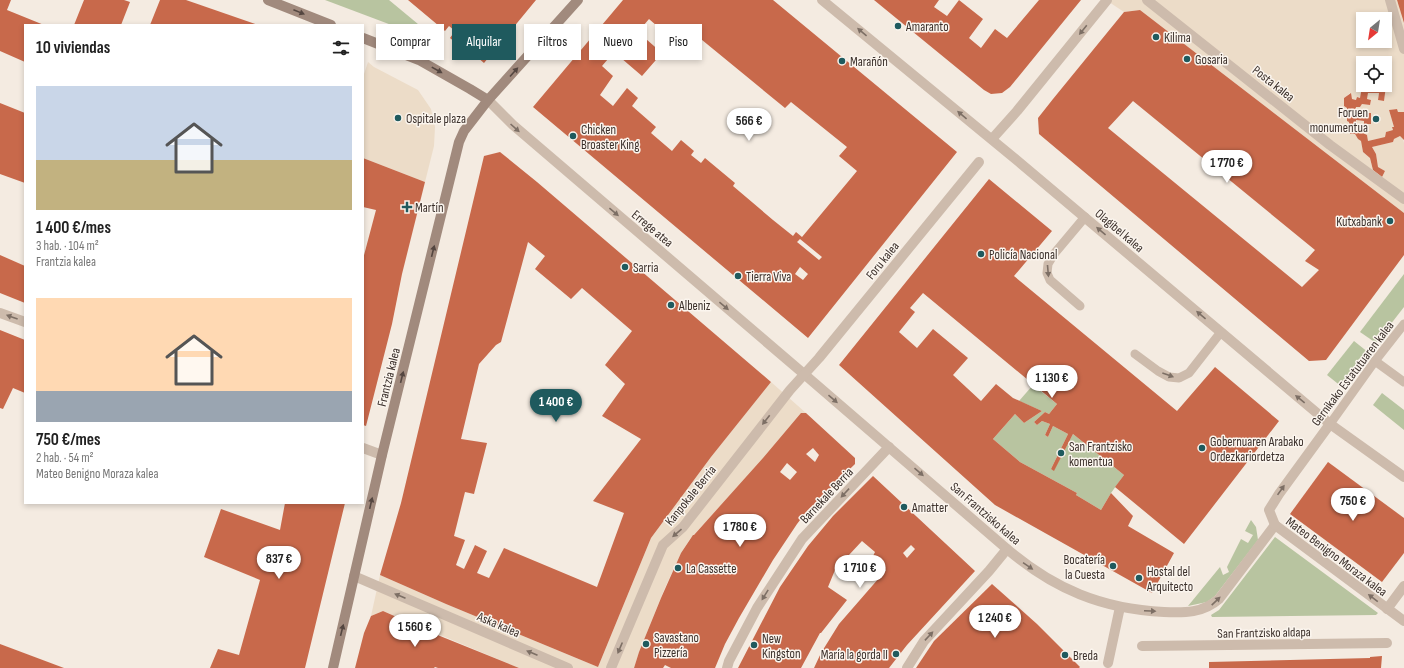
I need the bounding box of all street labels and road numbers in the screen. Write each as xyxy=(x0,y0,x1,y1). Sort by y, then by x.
street label: Posta kalea xyxy=(1249,62,1298,105)
street label: Olagibel kalea xyxy=(1092,206,1147,256)
street label: Errege atea xyxy=(628,207,676,251)
street label: Foru kalea xyxy=(863,238,903,283)
street label: Gernikako Estatutuaren kalea xyxy=(1308,318,1398,429)
street label: Frantzia kalea xyxy=(374,346,404,408)
street label: Kanpokale Berria xyxy=(662,462,720,529)
street label: Barnekale Berria xyxy=(797,464,857,527)
street label: San Frantzisko kalea xyxy=(947,479,1024,549)
street label: Mateo Benigno Moraza kalea xyxy=(1283,514,1390,600)
street label: Aska kalea xyxy=(474,608,522,641)
street label: San Frantzisko aldapa xyxy=(1217,624,1311,642)

